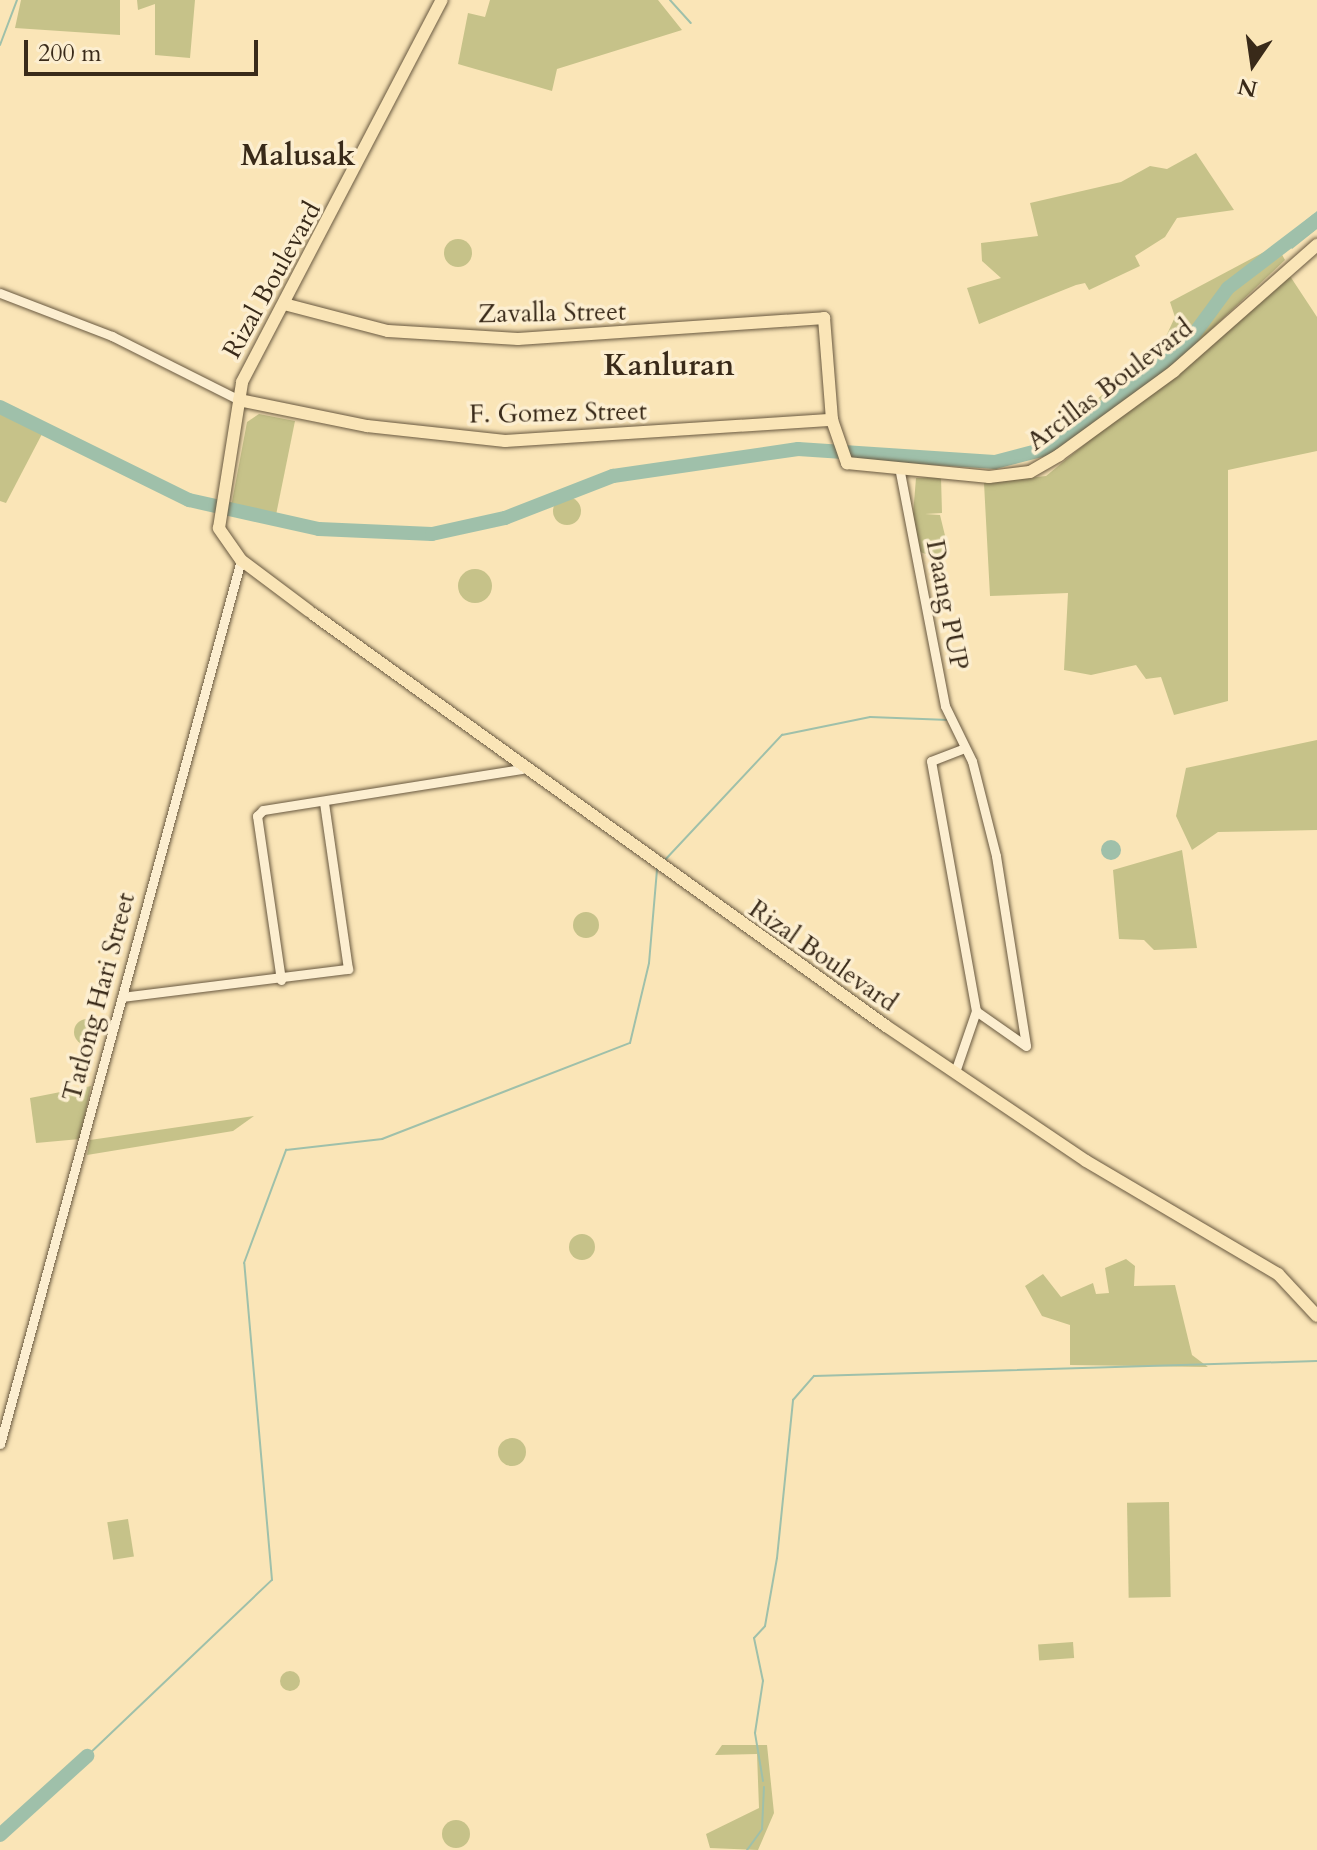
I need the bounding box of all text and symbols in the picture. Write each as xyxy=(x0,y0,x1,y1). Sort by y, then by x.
scale bar xyxy=(28,24,262,74)
north arrow xyxy=(1213,24,1293,104)
text: 200 m xyxy=(38,37,102,70)
text: N xyxy=(1235,71,1260,104)
district label: Malusak xyxy=(240,138,356,174)
street label: Rizal Boulevard xyxy=(216,196,328,364)
street label: Zavalla Street xyxy=(478,296,626,330)
street label: Arcillas Boulevard xyxy=(1021,313,1199,457)
district label: Kanluran xyxy=(603,348,735,384)
street label: F. Gomez Street xyxy=(469,396,647,430)
street label: Daang PUP xyxy=(919,537,975,673)
street label: Tatlong Hari Street xyxy=(56,889,142,1105)
street label: Rizal Boulevard xyxy=(743,893,903,1019)

